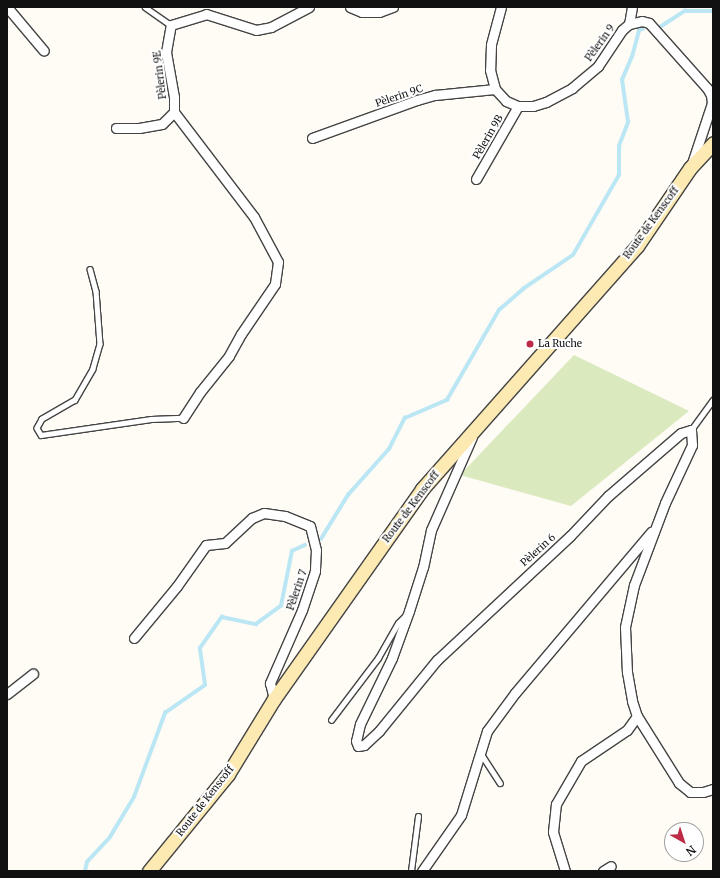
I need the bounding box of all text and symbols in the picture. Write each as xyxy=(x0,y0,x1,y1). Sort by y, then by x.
street label: Pèlerin 9 xyxy=(583,22,617,64)
street label: Pèlerin 9E xyxy=(151,50,169,100)
street label: Pèlerin 9C xyxy=(374,82,424,110)
street label: Pèlerin 9B xyxy=(471,113,505,161)
street label: Route de Kenscoff xyxy=(621,185,681,261)
place label: La Ruche xyxy=(538,338,582,350)
marker: La Ruche xyxy=(525,339,535,349)
street label: Route de Kenscoff xyxy=(380,469,442,545)
street label: Pèlerin 6 xyxy=(518,531,558,569)
street label: Pèlerin 7 xyxy=(284,568,310,612)
street label: Route de Kenscoff xyxy=(174,763,236,839)
north arrow xyxy=(664,822,704,862)
text: N xyxy=(683,842,699,859)

